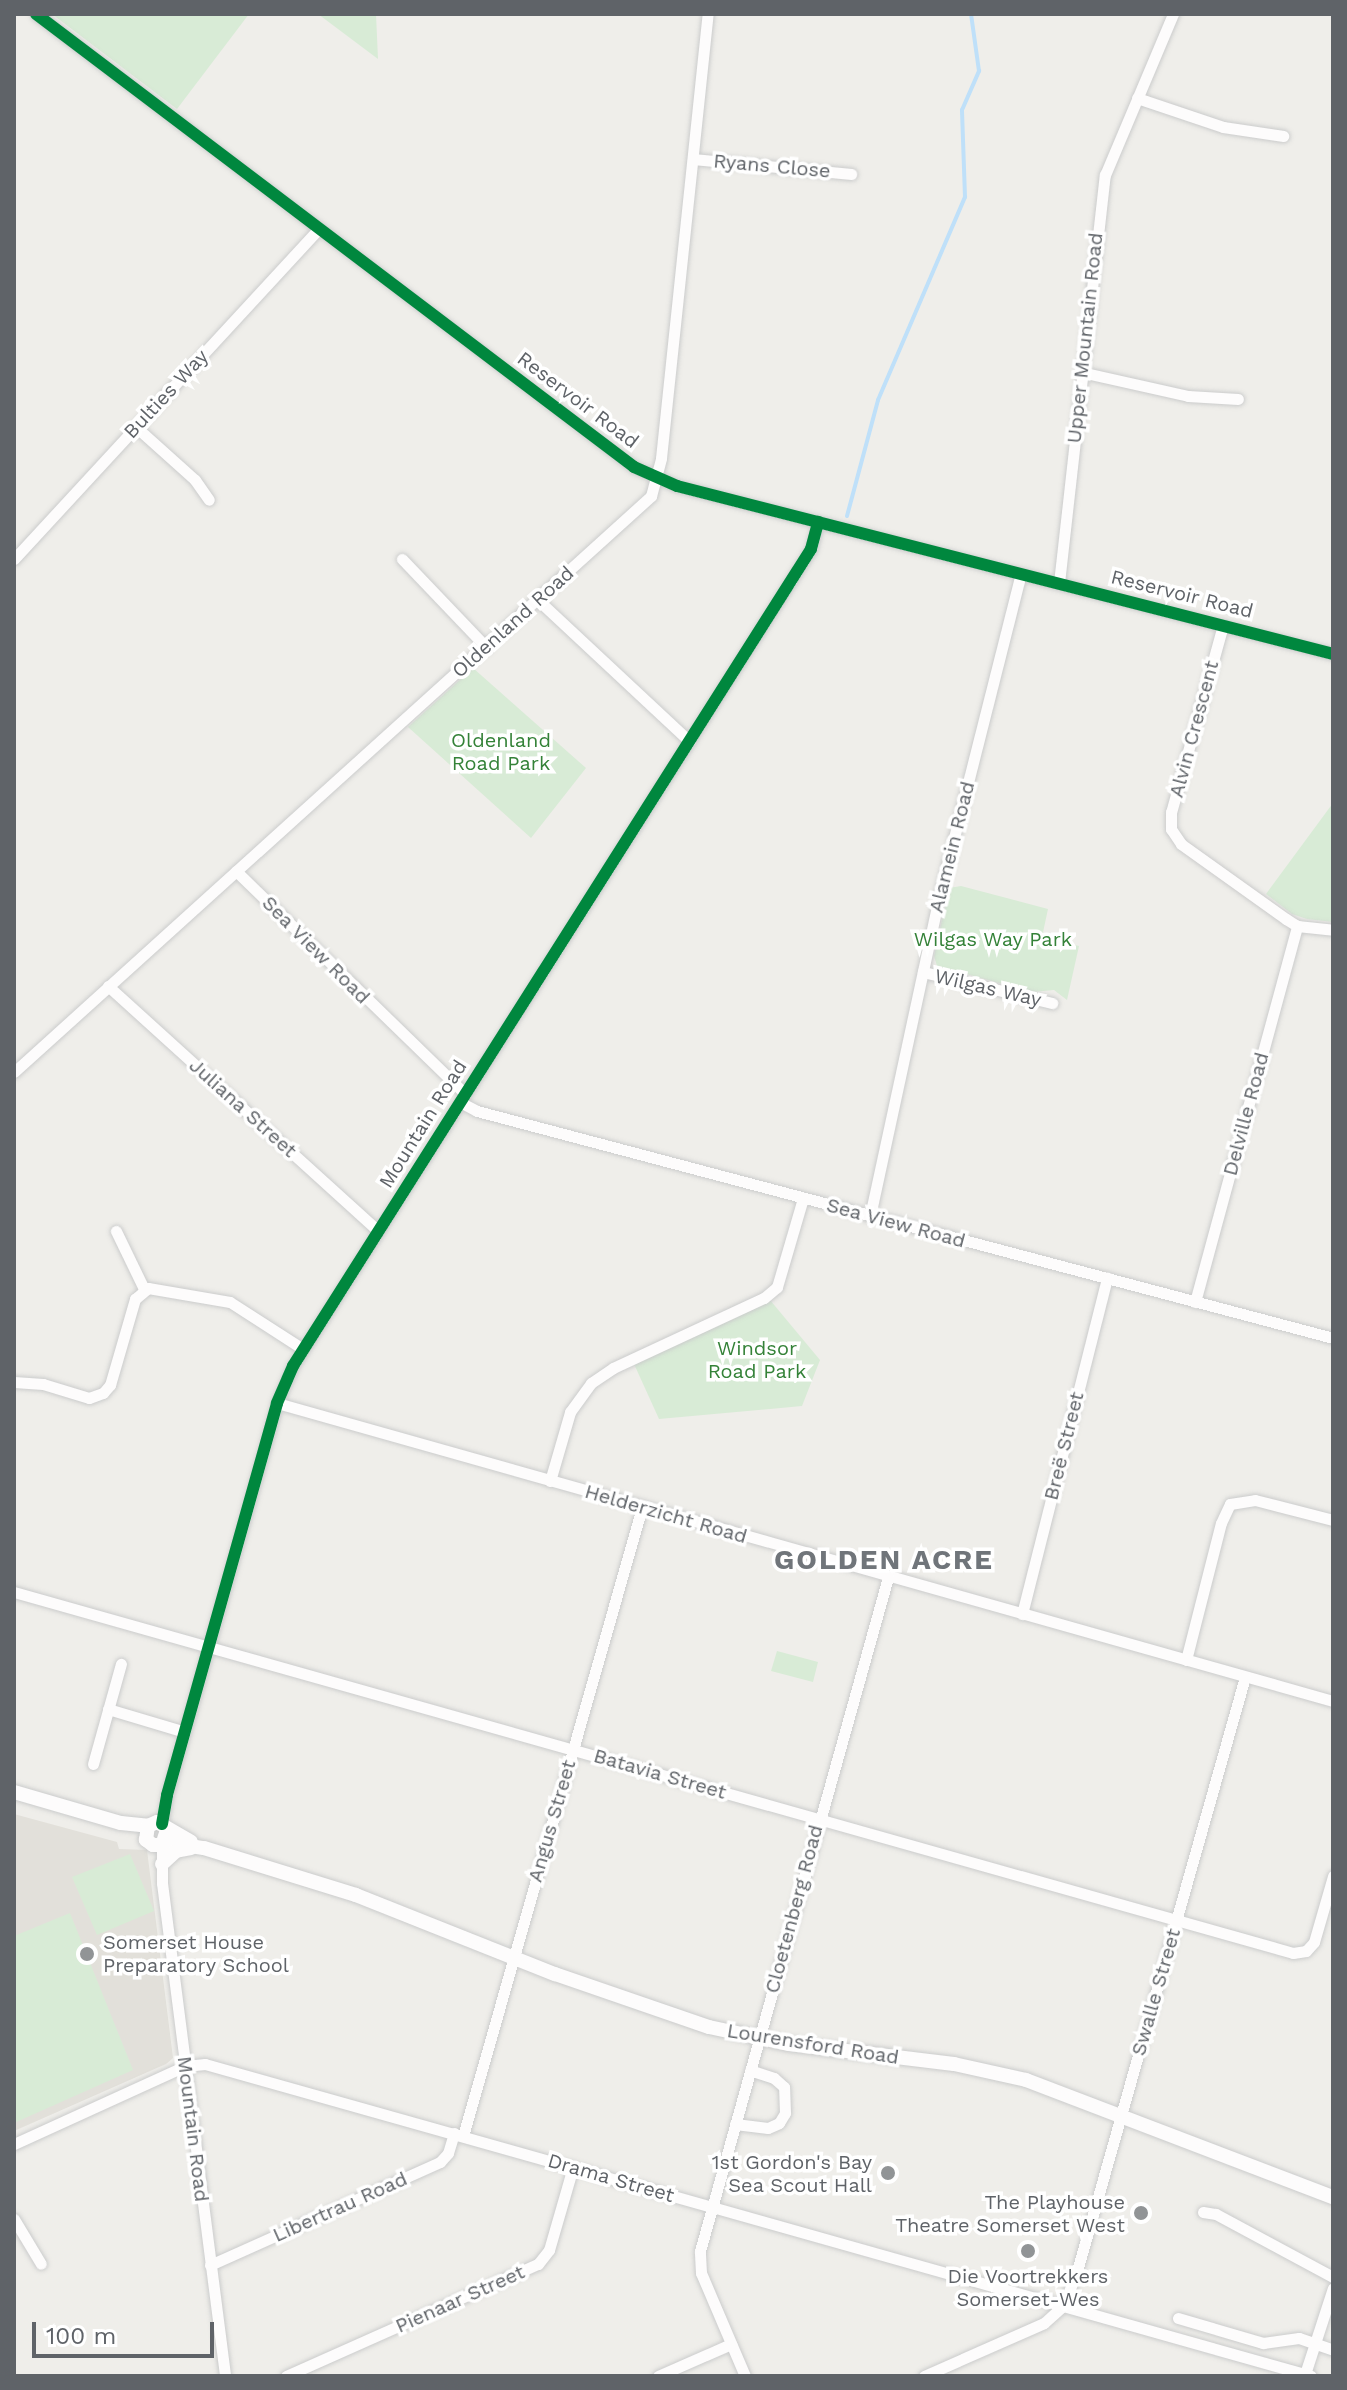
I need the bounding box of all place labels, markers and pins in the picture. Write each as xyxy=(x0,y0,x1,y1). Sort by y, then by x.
place label: Somerset House Preparatory School xyxy=(103,1930,289,1977)
marker: Somerset House Preparatory School xyxy=(78,1945,96,1963)
place label: 1st Gordon's Bay Sea Scout Hall xyxy=(712,2150,872,2197)
marker: 1st Gordon's Bay Sea Scout Hall xyxy=(879,2164,897,2182)
place label: The Playhouse Theatre Somerset West xyxy=(895,2190,1125,2237)
marker: The Playhouse Theatre Somerset West xyxy=(1132,2204,1150,2222)
marker: Die Voortrekkers Somerset-Wes xyxy=(1019,2242,1037,2260)
place label: Die Voortrekkers Somerset-Wes xyxy=(947,2264,1109,2311)

